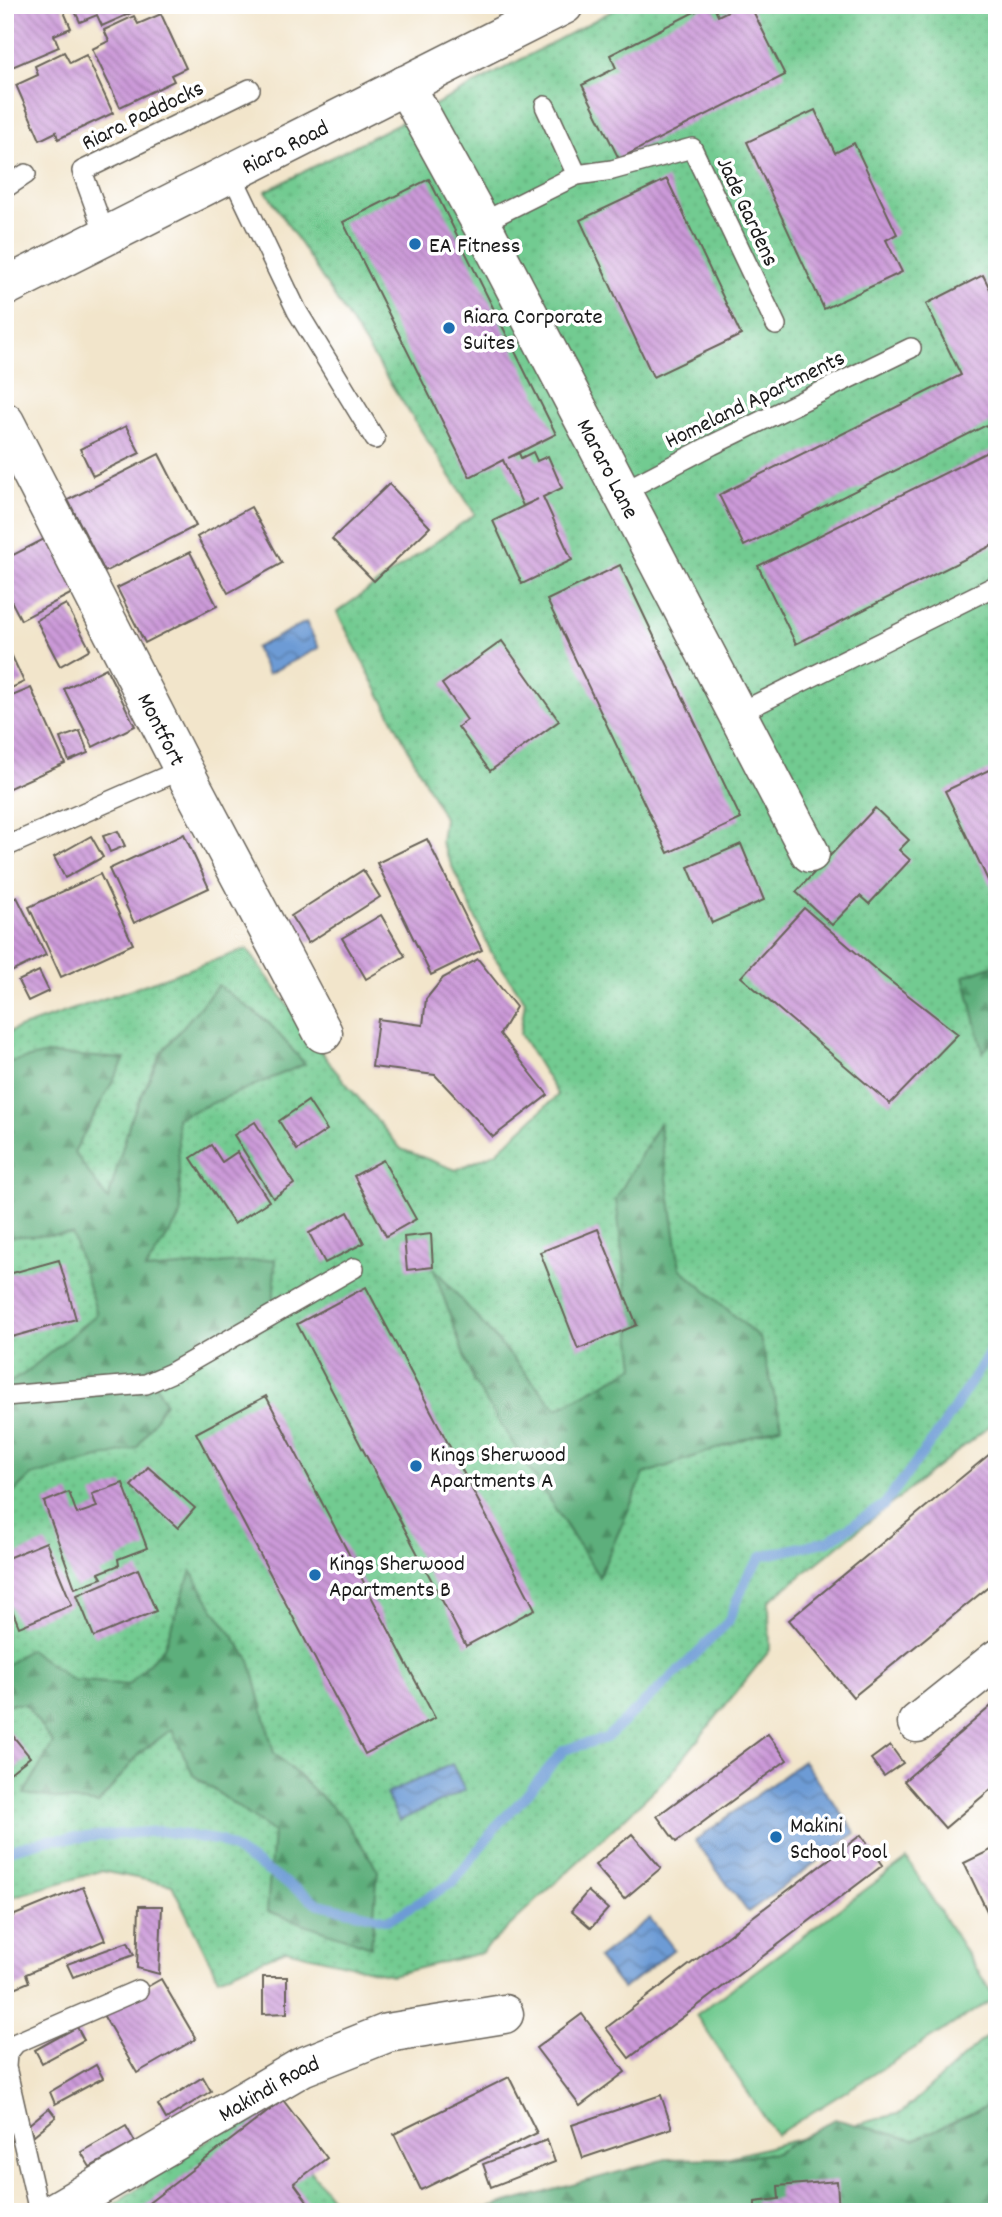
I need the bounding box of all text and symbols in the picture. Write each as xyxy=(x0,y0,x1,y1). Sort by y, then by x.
street label: Riara Paddocks xyxy=(77,73,210,161)
street label: Riara Road xyxy=(237,113,335,185)
street label: Jade Gardens xyxy=(706,152,786,273)
place label: EA Fitness xyxy=(429,231,520,264)
marker: EA Fitness xyxy=(407,236,423,252)
place label: Riara Corporate Suites xyxy=(463,302,603,361)
marker: Riara Corporate Suites xyxy=(441,320,457,336)
street label: Homeland Apartments xyxy=(660,343,851,459)
street label: Mararo Lane xyxy=(566,414,646,525)
street label: Montfort xyxy=(127,688,192,773)
place label: Kings Sherwood Apartments A xyxy=(430,1440,566,1499)
marker: Kings Sherwood Apartments A xyxy=(408,1458,424,1474)
place label: Kings Sherwood Apartments B xyxy=(329,1549,465,1608)
marker: Kings Sherwood Apartments B xyxy=(307,1567,323,1583)
place label: Makini School Pool xyxy=(790,1811,888,1870)
marker: Makini School Pool xyxy=(768,1829,784,1845)
street label: Makindi Road xyxy=(213,2049,325,2132)

